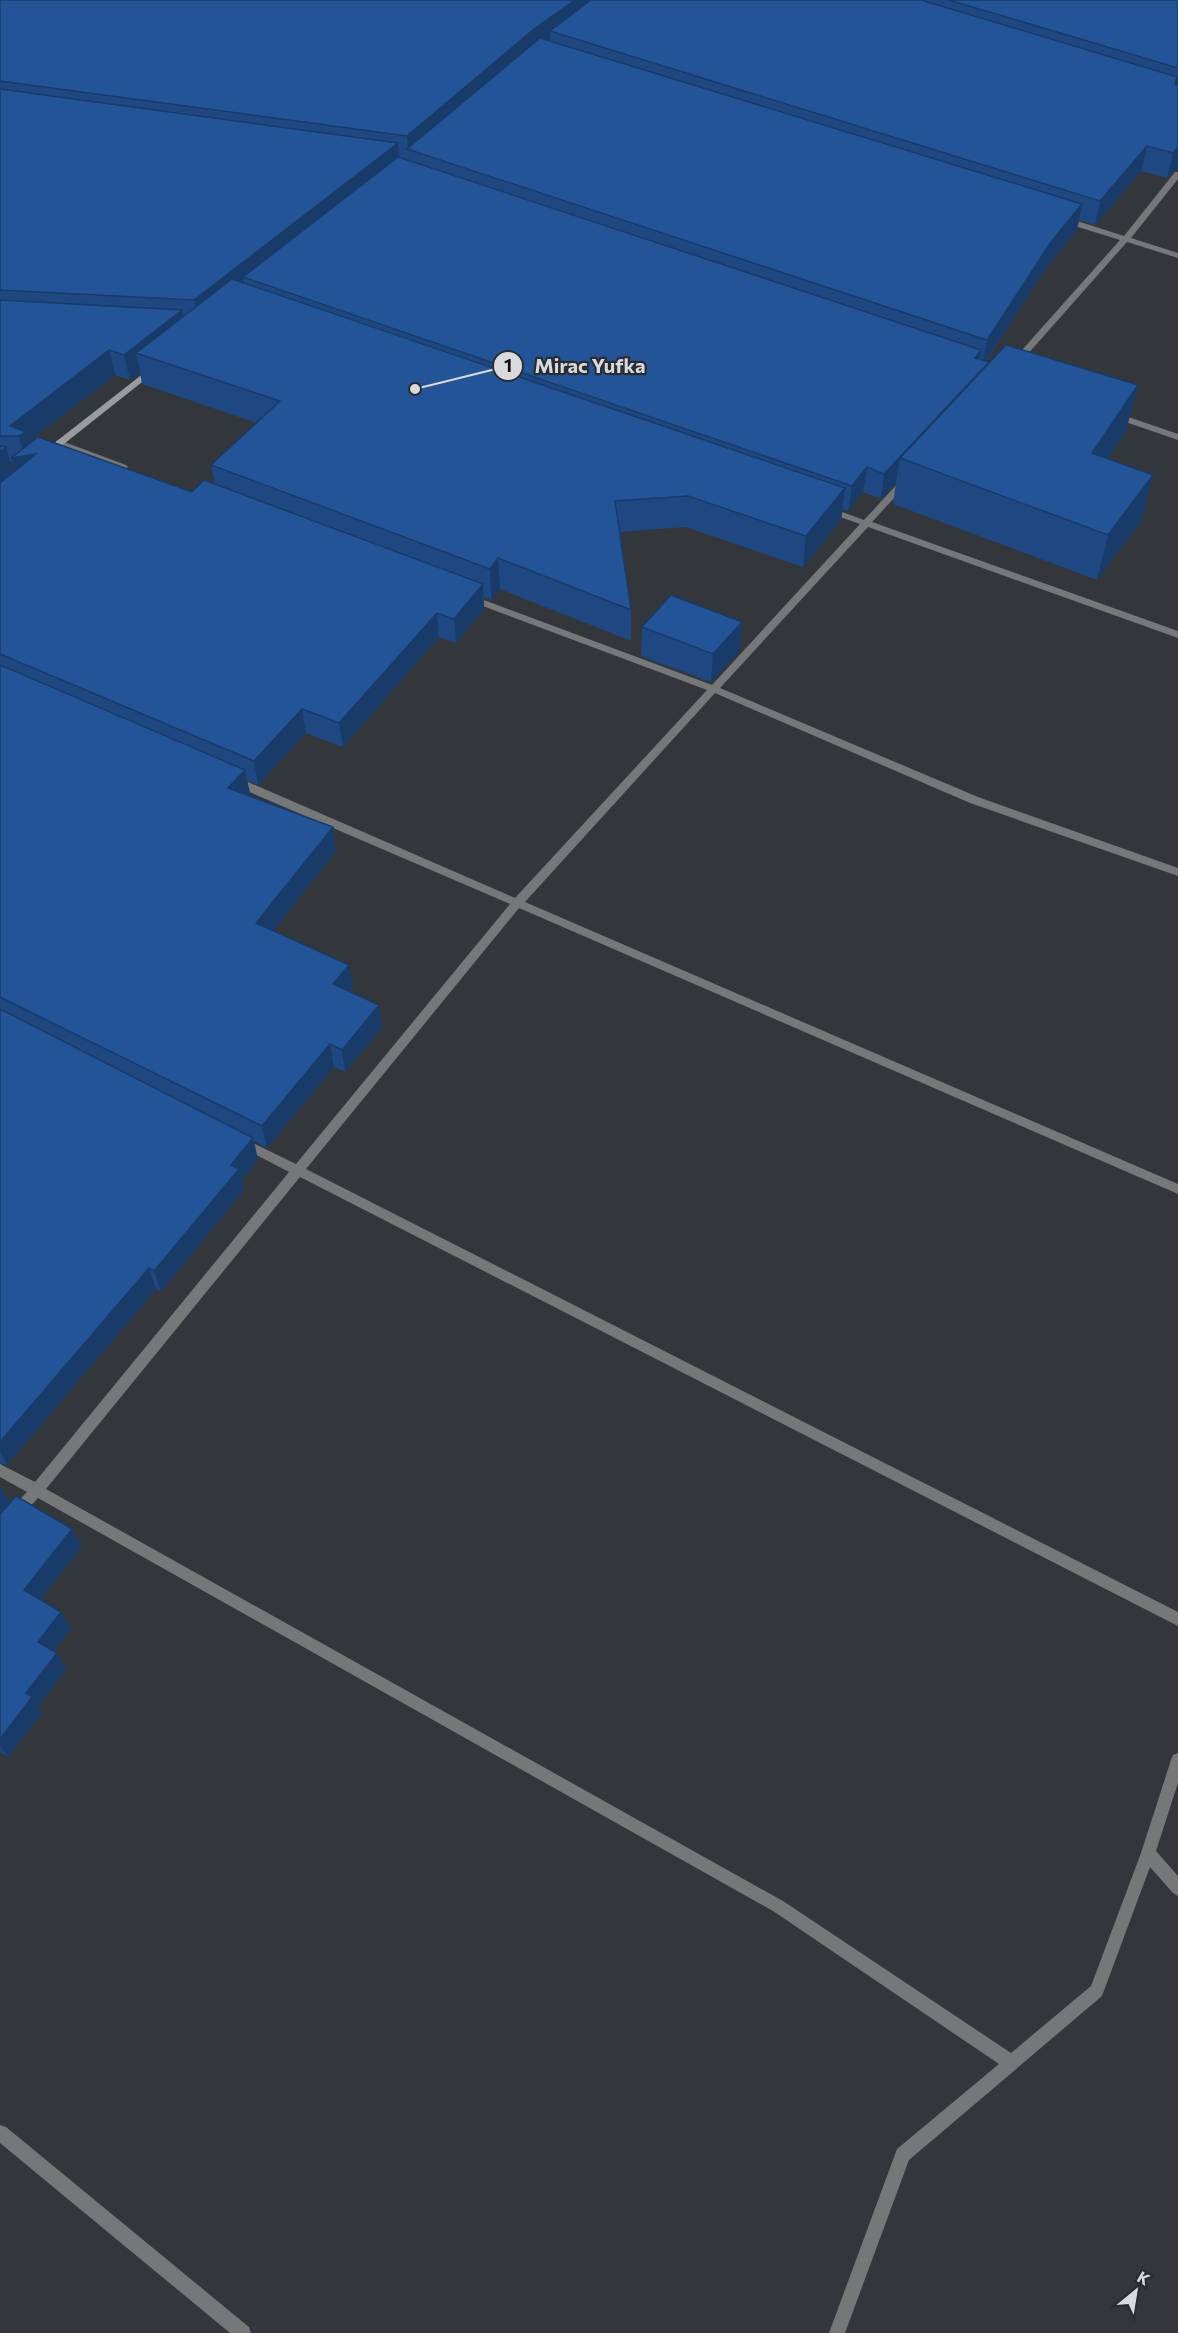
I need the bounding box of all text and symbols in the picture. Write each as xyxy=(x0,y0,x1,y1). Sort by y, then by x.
callout: Mirac Yufka xyxy=(493,347,658,385)
text: Mirac Yufka xyxy=(535,353,645,377)
text: 1 xyxy=(504,354,512,376)
north arrow xyxy=(1106,2261,1166,2321)
text: K xyxy=(1134,2267,1153,2289)

